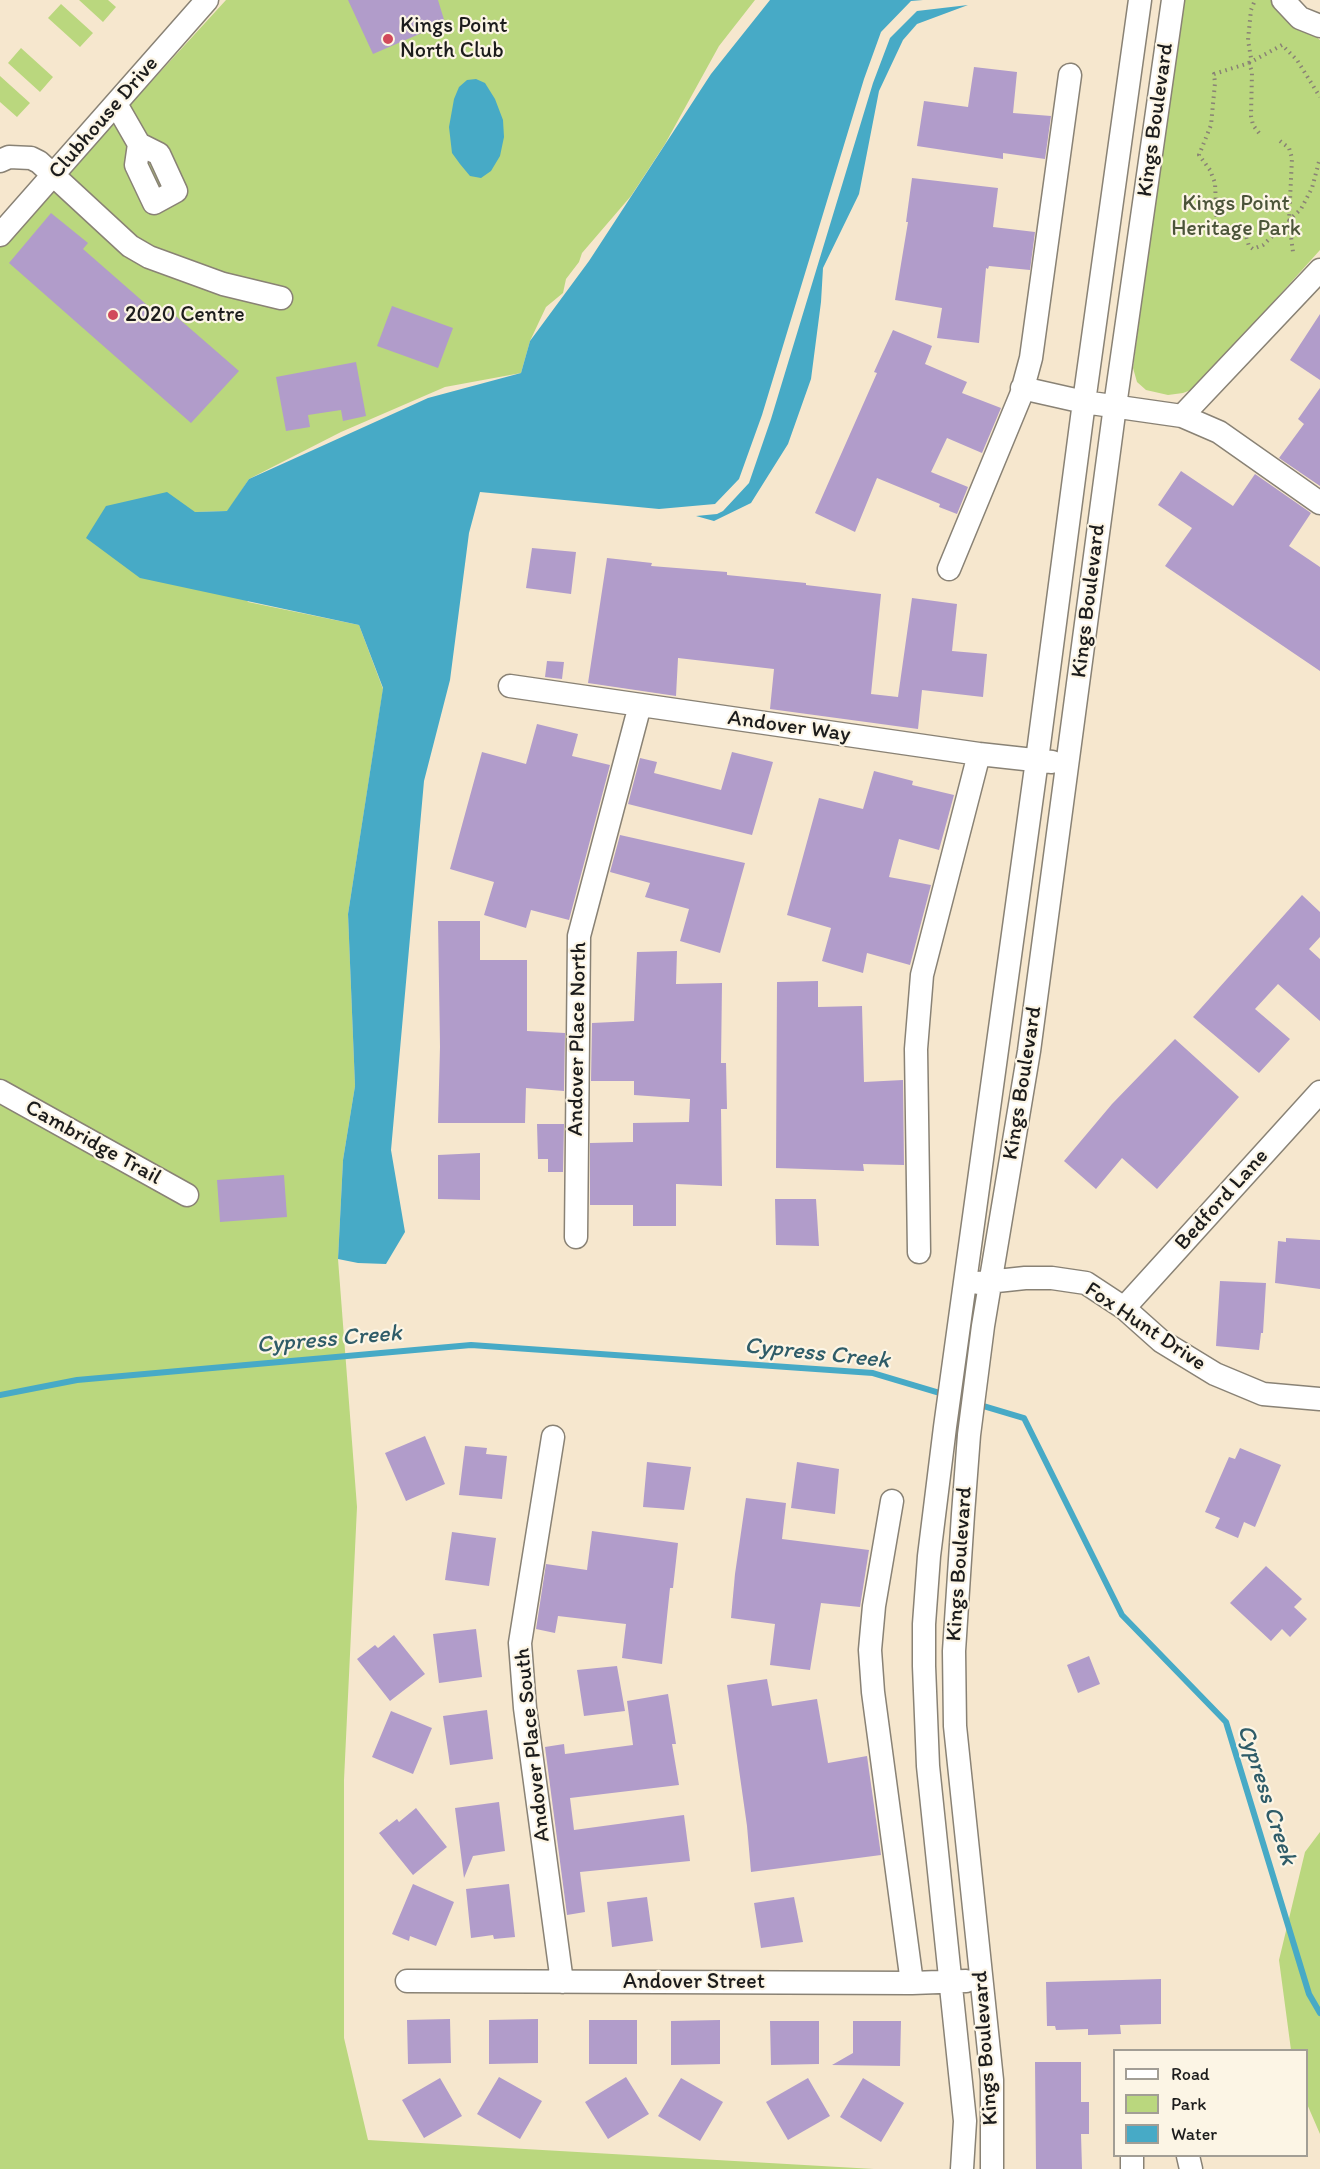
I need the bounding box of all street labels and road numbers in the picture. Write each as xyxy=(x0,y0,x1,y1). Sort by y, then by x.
street label: Kings Boulevard xyxy=(1132,41,1180,199)
street label: Clubhouse Drive xyxy=(44,51,164,185)
street label: Kings Boulevard xyxy=(1066,522,1112,680)
street label: Andover Way xyxy=(726,705,852,749)
street label: Andover Place North xyxy=(563,942,593,1136)
street label: Kings Boulevard xyxy=(998,1004,1048,1162)
street label: Cambridge Trail xyxy=(20,1095,166,1191)
street label: Bedford Lane xyxy=(1169,1144,1275,1256)
street label: Fox Hunt Drive xyxy=(1079,1277,1211,1377)
street label: Kings Boulevard xyxy=(941,1486,979,1642)
street label: Andover Place South xyxy=(510,1647,556,1843)
street label: Andover Street xyxy=(623,1969,765,1995)
street label: Kings Boulevard xyxy=(967,1970,1005,2126)

